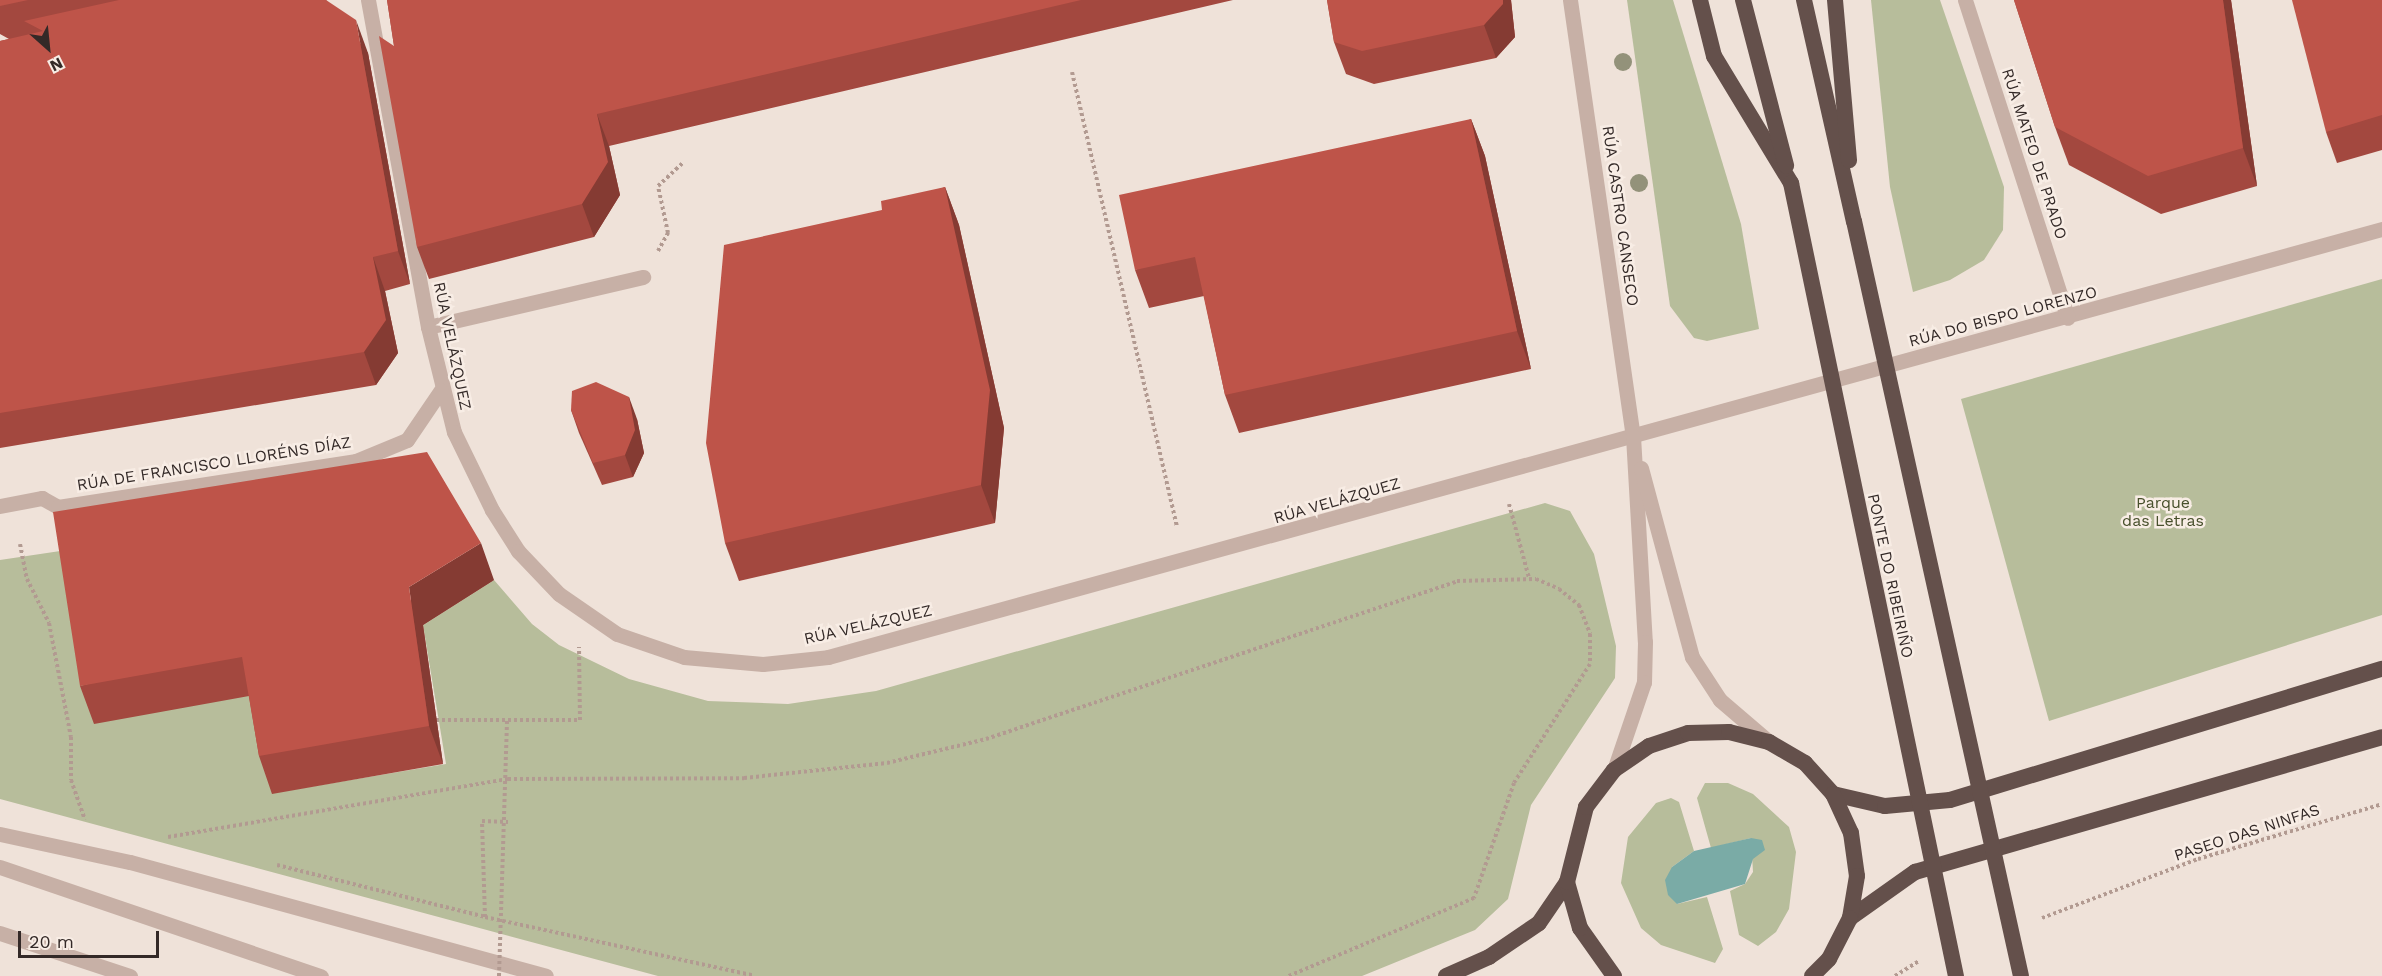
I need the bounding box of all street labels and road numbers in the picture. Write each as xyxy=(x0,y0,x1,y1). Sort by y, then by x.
street label: RÚA MATEO DE PRADO xyxy=(1997,66,2071,242)
street label: RÚA CASTRO CANSECO xyxy=(1598,124,1642,308)
street label: RÚA VELÁZQUEZ xyxy=(429,280,475,412)
street label: RÚA DO BISPO LORENZO xyxy=(1906,283,2100,351)
street label: RÚA DE FRANCISCO LLORÉNS DÍAZ xyxy=(75,433,353,495)
street label: RÚA VELÁZQUEZ xyxy=(1271,474,1403,528)
street label: PONTE DO RIBEIRIÑO xyxy=(1863,492,1917,660)
street label: RÚA VELÁZQUEZ xyxy=(802,601,934,649)
street label: PASEO DAS NINFAS xyxy=(2172,800,2322,866)

